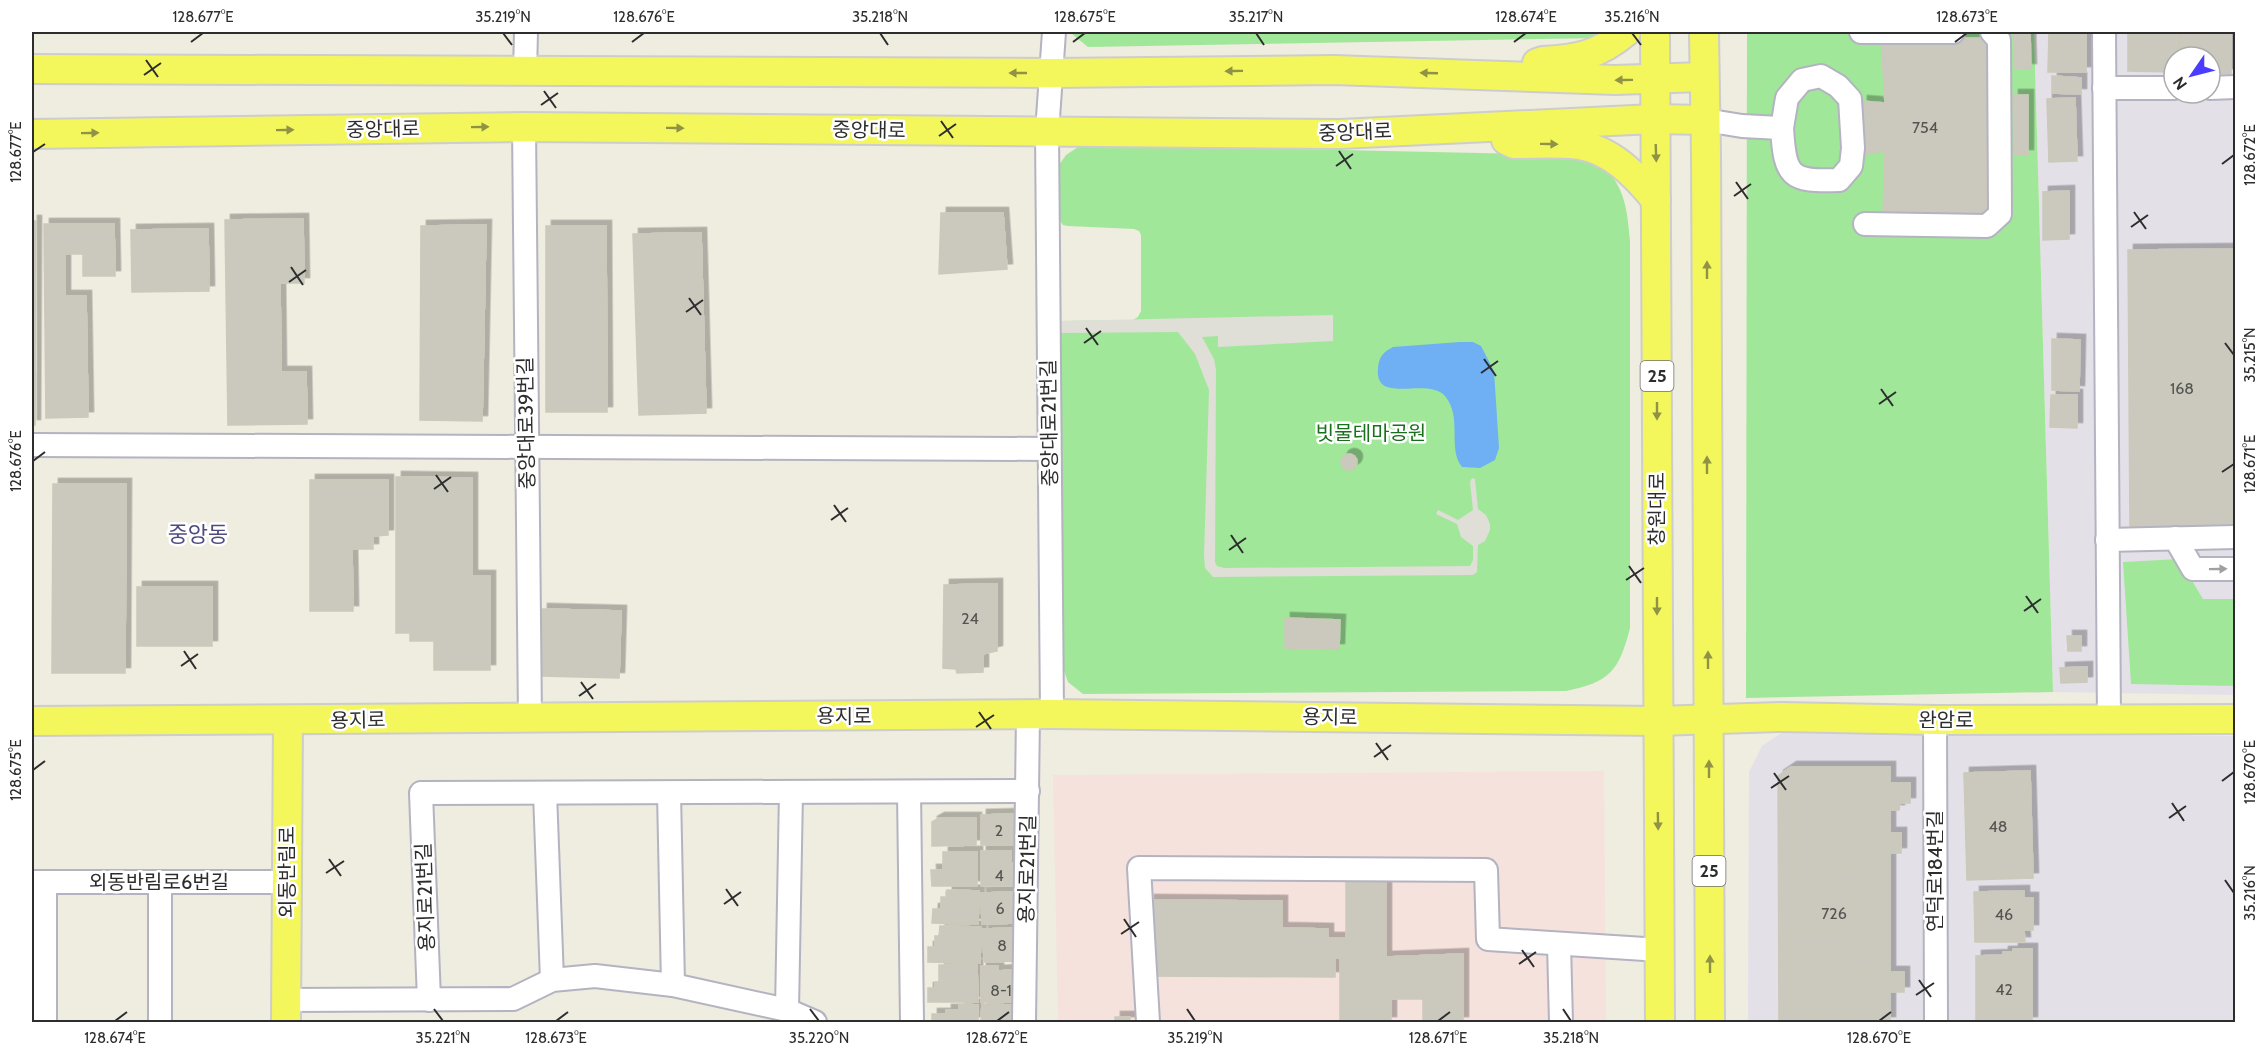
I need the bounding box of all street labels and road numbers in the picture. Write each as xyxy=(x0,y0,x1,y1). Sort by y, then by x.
street label: 중앙대로 xyxy=(346,116,420,142)
street label: 중앙대로 xyxy=(832,117,906,143)
street label: 중앙대로 xyxy=(1318,119,1392,145)
street label: 중앙대로39번길 xyxy=(513,357,539,489)
street label: 중앙대로21번길 xyxy=(1036,359,1062,487)
road number: 25 xyxy=(1640,361,1674,391)
street label: 창원대로 xyxy=(1645,472,1669,546)
street label: 용지로 xyxy=(816,704,872,728)
street label: 용지로 xyxy=(1302,705,1358,729)
street label: 용지로 xyxy=(330,708,386,732)
street label: 완암로 xyxy=(1918,708,1974,732)
street label: 연덕로184번길 xyxy=(1923,810,1947,932)
street label: 용지로21번길 xyxy=(1014,814,1040,924)
street label: 외동반림로 xyxy=(275,826,299,918)
street label: 용지로21번길 xyxy=(411,842,439,952)
road number: 25 xyxy=(1692,856,1726,886)
street label: 외동반림로6번길 xyxy=(89,870,229,894)

